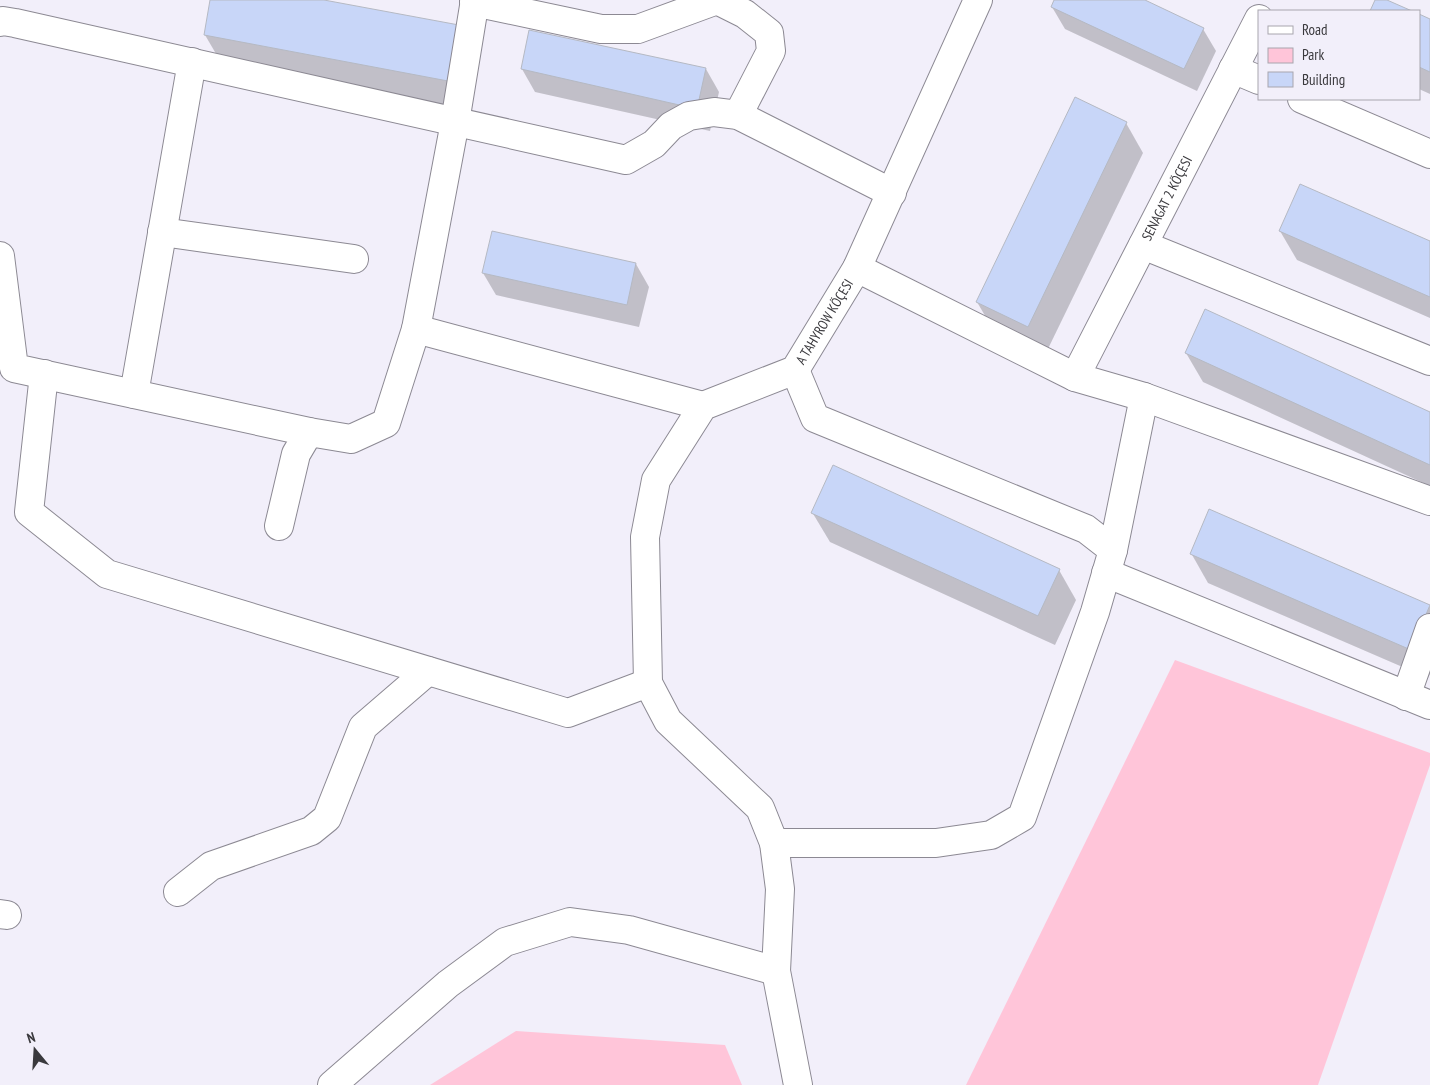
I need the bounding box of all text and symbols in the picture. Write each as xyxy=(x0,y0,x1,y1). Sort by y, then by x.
legend xyxy=(1258,10,1420,100)
text: Road xyxy=(1302,20,1328,39)
text: Park xyxy=(1302,45,1324,64)
text: Building xyxy=(1302,70,1345,89)
street label: SENAGAT 2 KÖÇESI xyxy=(1138,153,1196,244)
street label: A TAHYROW KÖÇESI xyxy=(792,276,857,368)
north arrow xyxy=(10,1025,60,1075)
text: N xyxy=(25,1028,37,1047)

